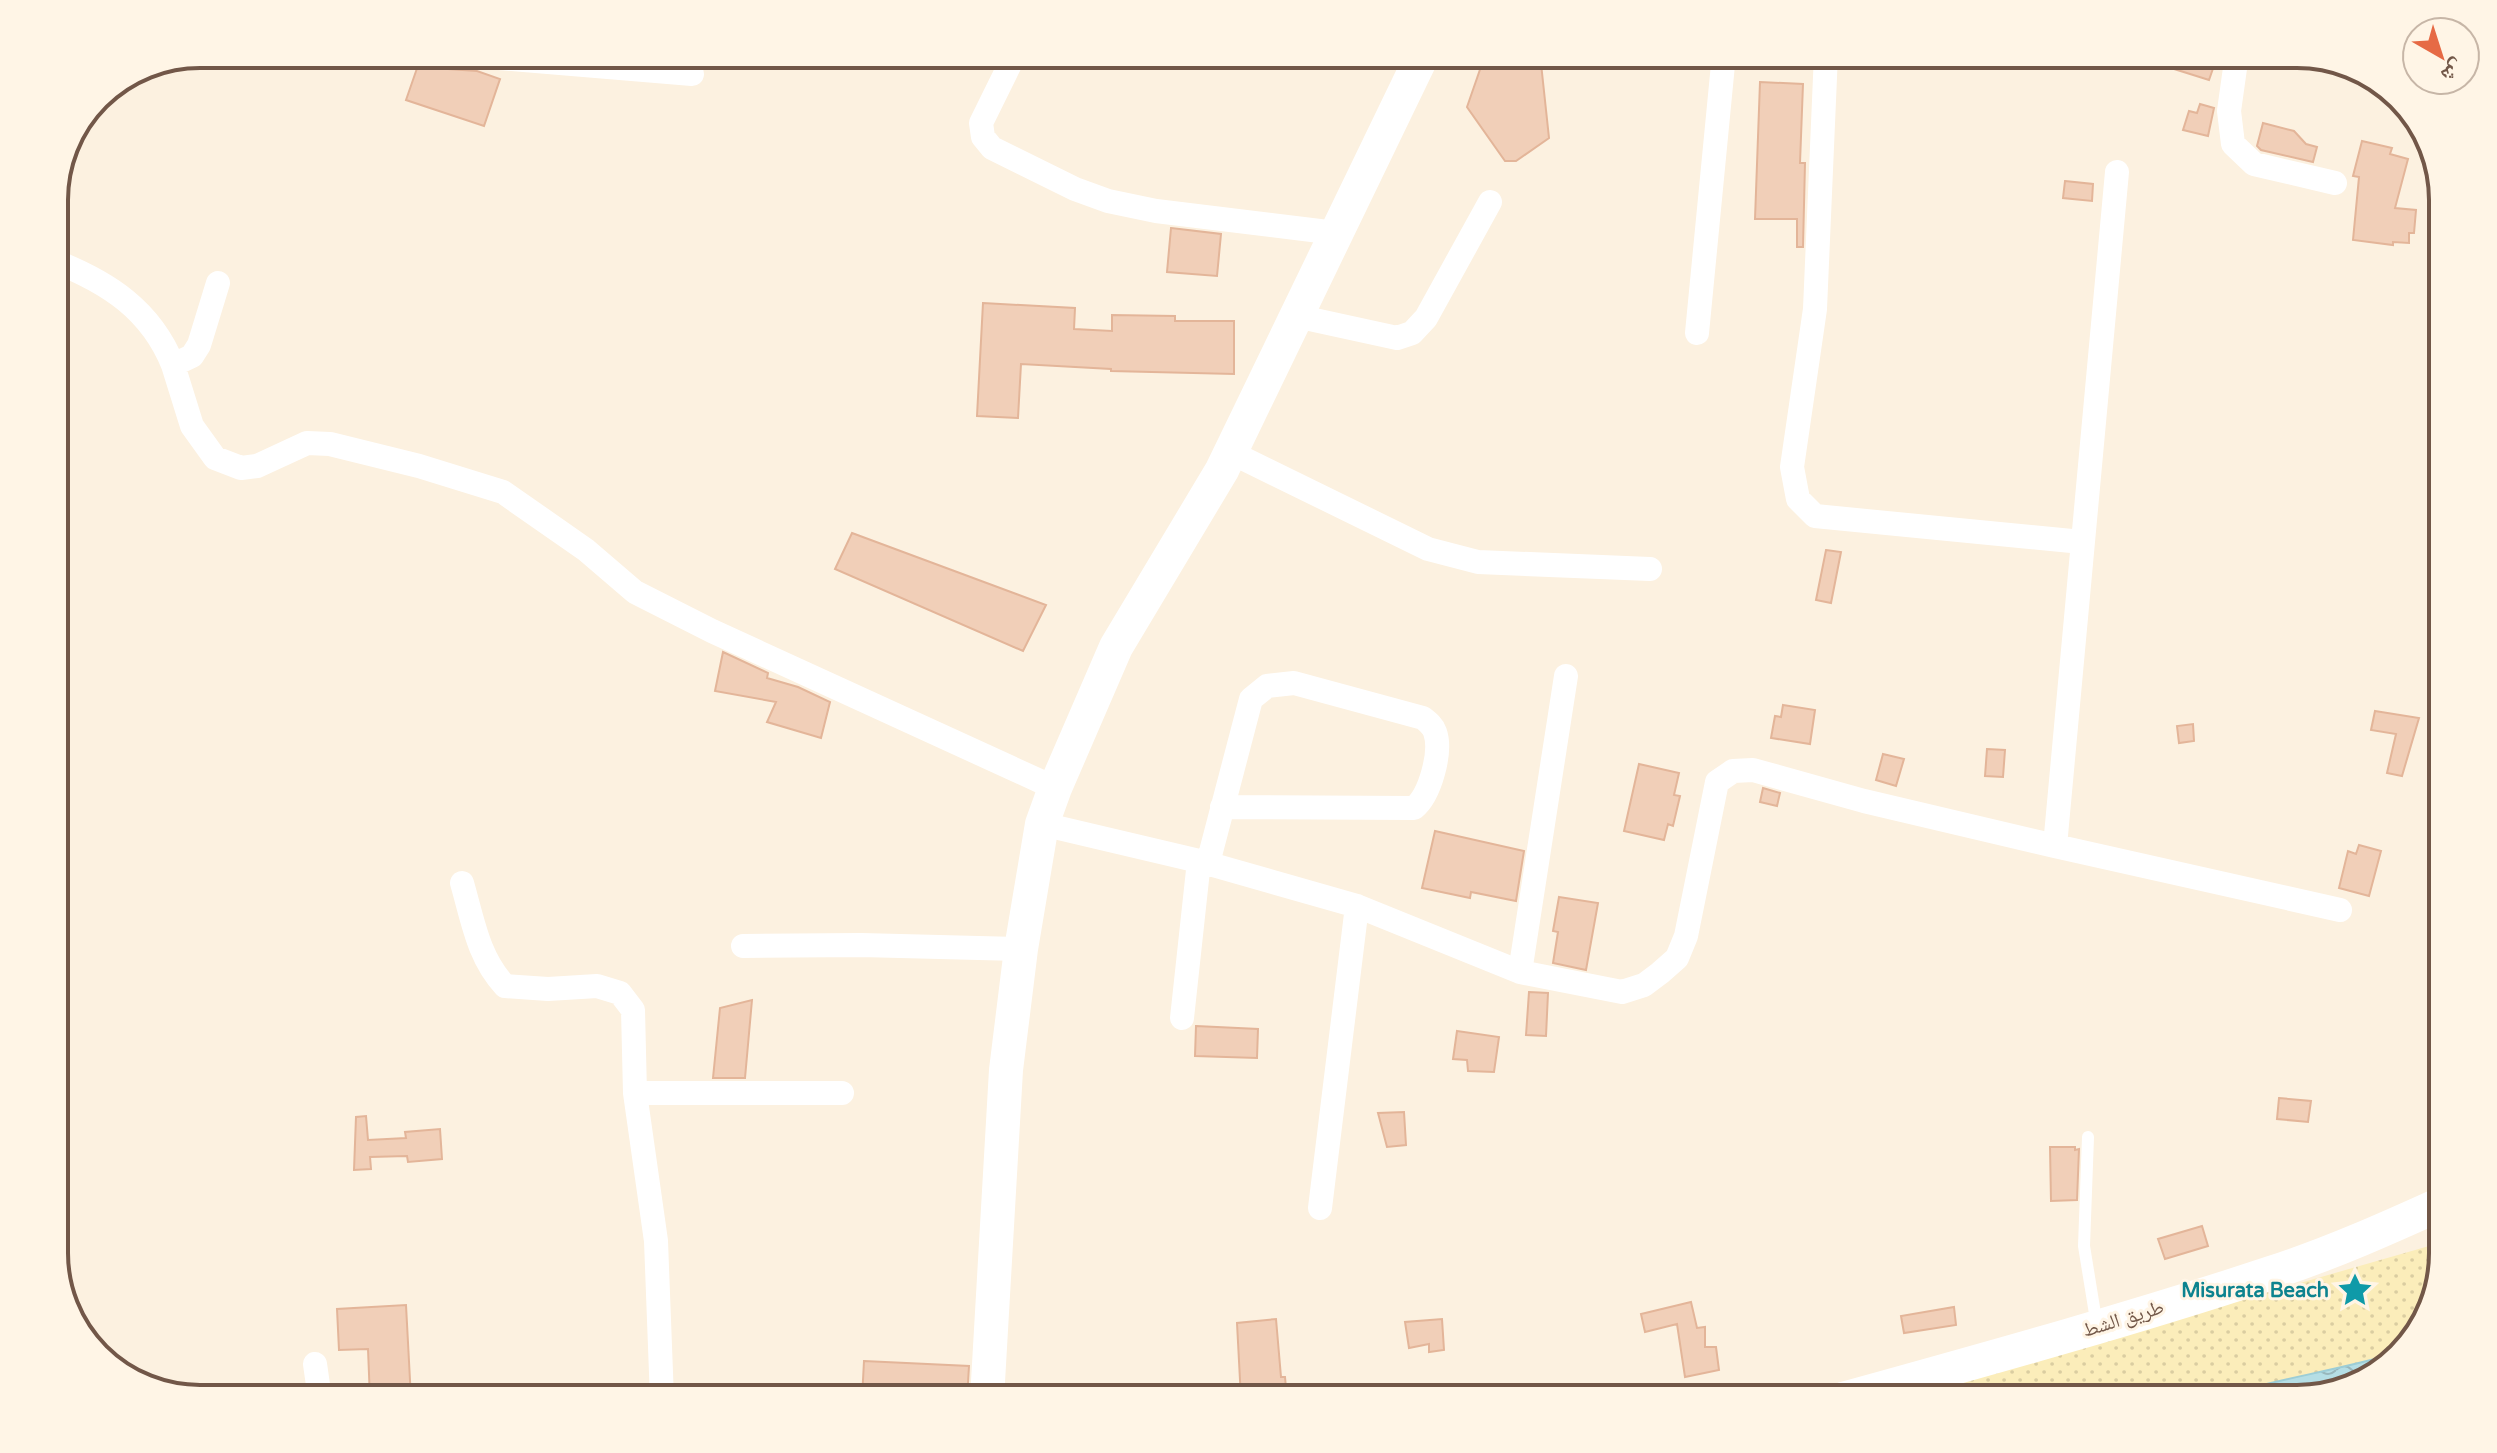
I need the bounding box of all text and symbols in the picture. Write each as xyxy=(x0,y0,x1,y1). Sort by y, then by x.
north arrow xyxy=(2401,16,2481,96)
text: ش xyxy=(2436,53,2470,88)
place icon: Misurata Beach xyxy=(2336,1271,2374,1309)
place label: Misurata Beach xyxy=(2181,1279,2329,1303)
street label: طريق الشط xyxy=(2080,1295,2167,1343)

